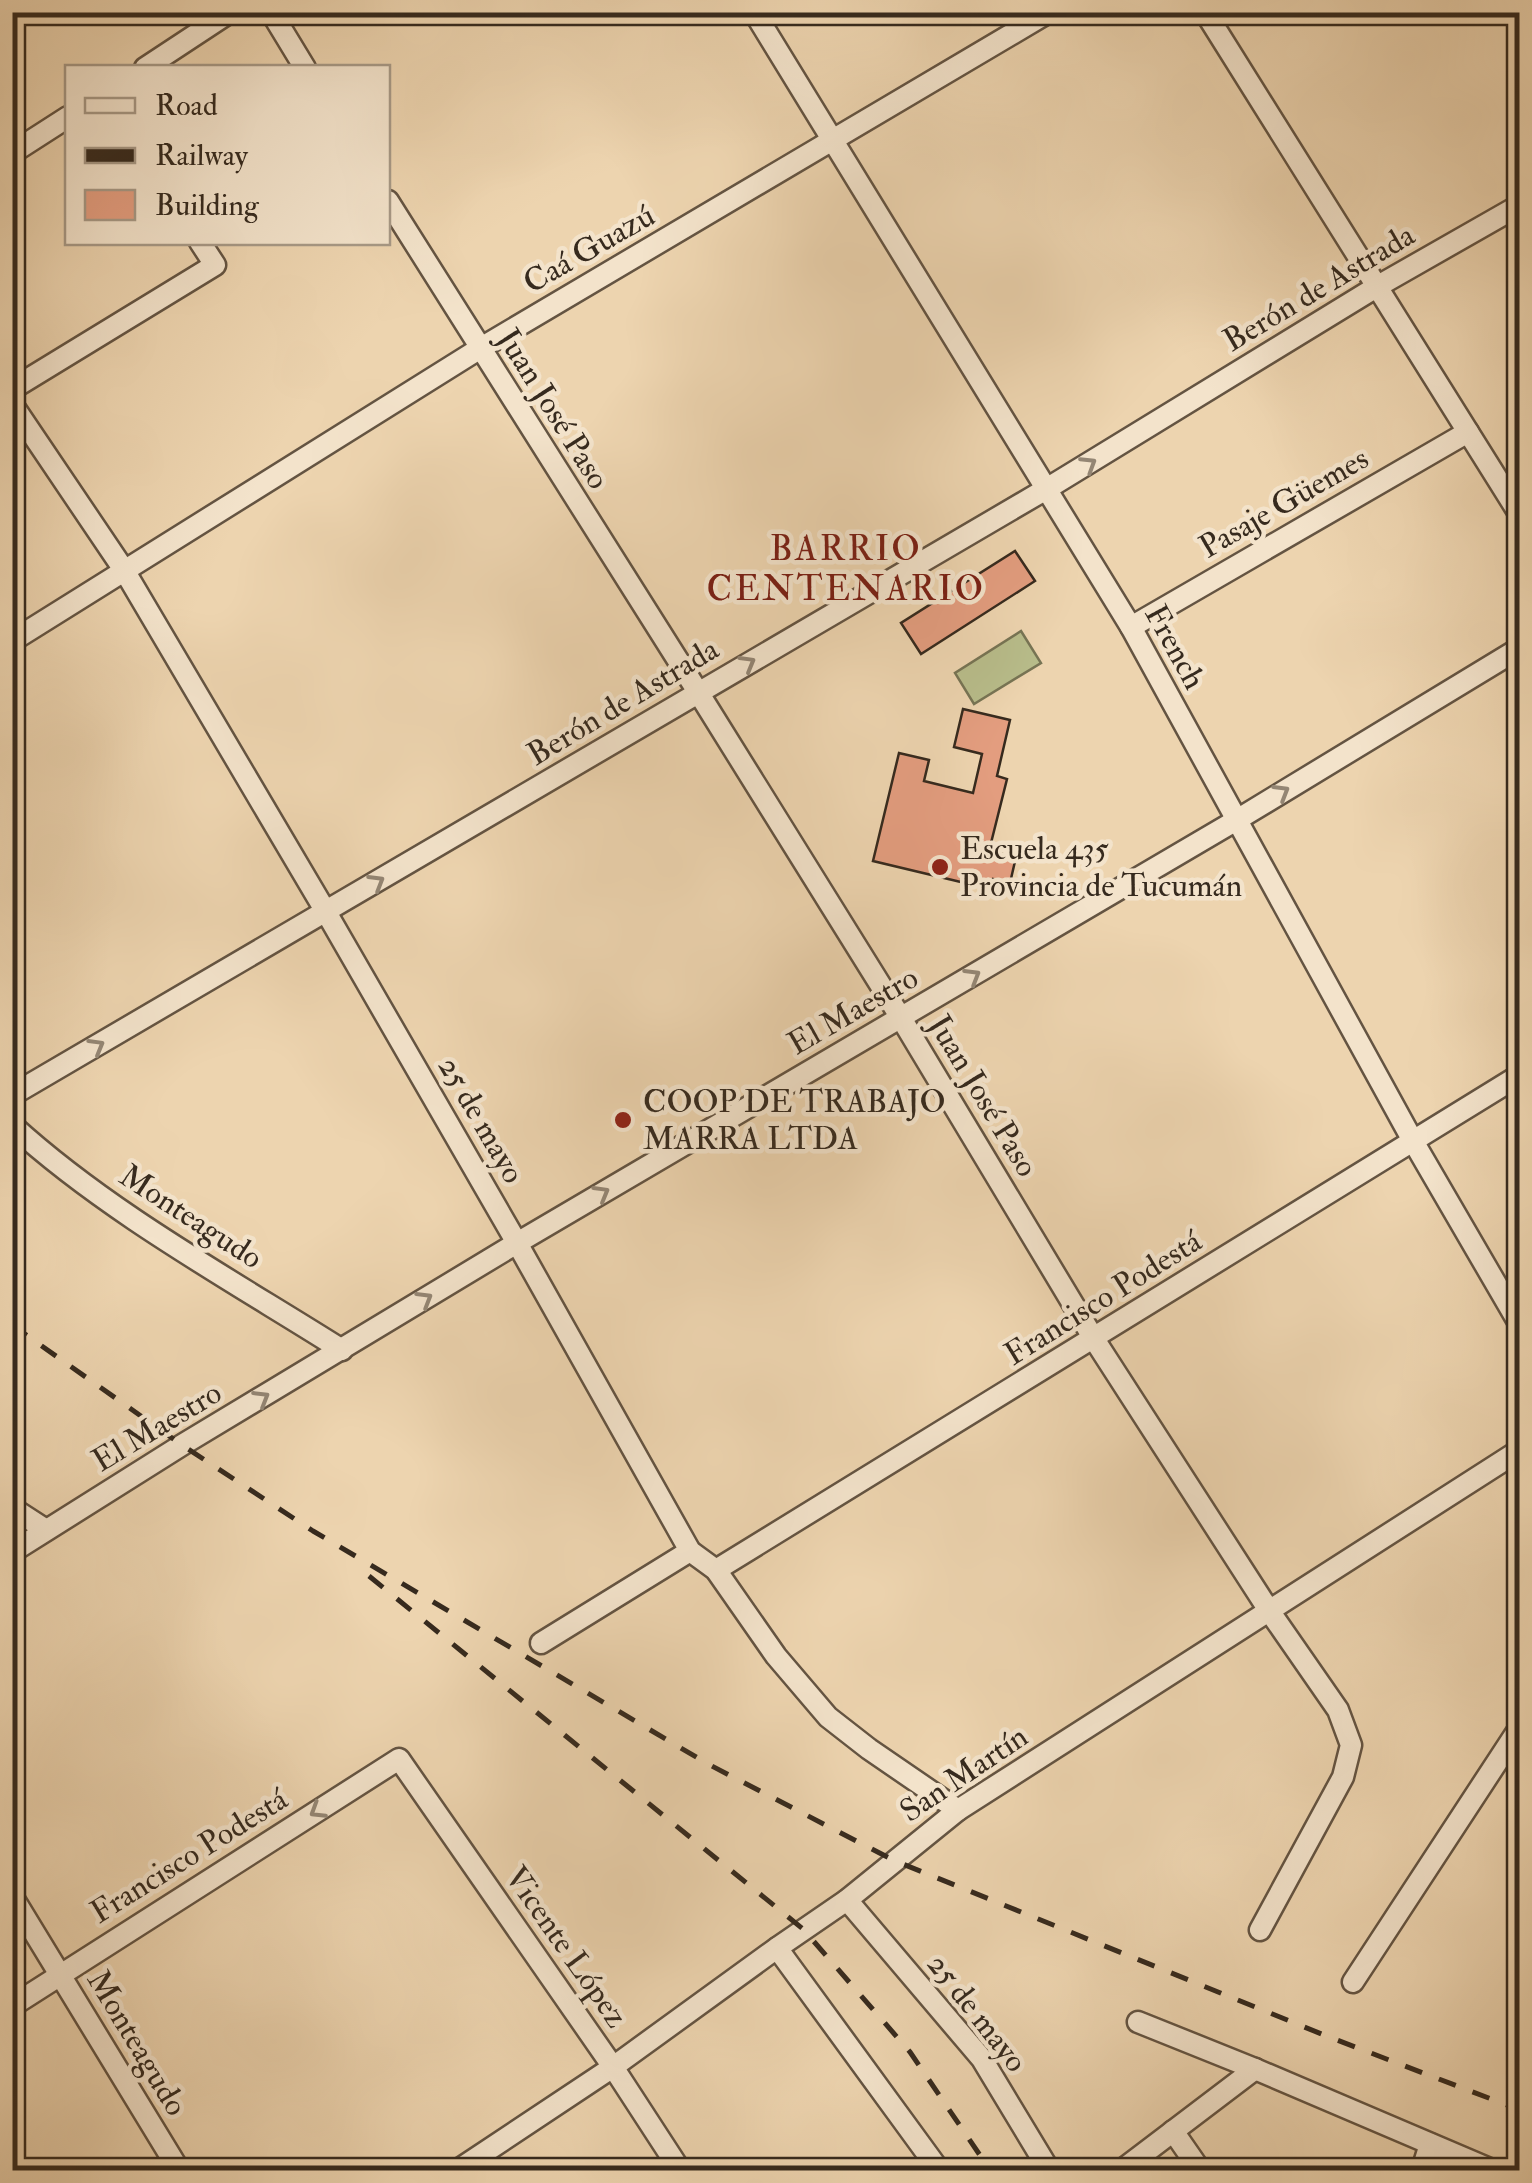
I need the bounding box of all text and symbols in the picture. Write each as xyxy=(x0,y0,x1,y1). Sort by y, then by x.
legend xyxy=(65,65,390,245)
text: Road xyxy=(155,87,218,124)
text: Railway xyxy=(155,137,249,174)
text: Building xyxy=(155,187,260,224)
street label: Caá Guazú xyxy=(516,195,662,303)
street label: Berón de Astrada xyxy=(1216,215,1423,361)
street label: Juan José Paso xyxy=(487,321,618,497)
street label: Pasaje Güemes xyxy=(1192,439,1376,567)
one-way arrow xyxy=(1078,457,1096,476)
district label: BARRIO CENTENARIO xyxy=(707,527,985,611)
street label: French xyxy=(1136,598,1215,696)
street label: Berón de Astrada xyxy=(520,629,727,775)
one-way arrow xyxy=(737,656,755,675)
one-way arrow xyxy=(1271,785,1289,804)
place label: Escuela 435 Provincia de Tucumán xyxy=(960,829,1242,906)
marker: Escuela 435 Provincia de Tucumán xyxy=(929,856,951,878)
one-way arrow xyxy=(366,875,384,894)
street label: El Maestro xyxy=(781,958,925,1064)
one-way arrow xyxy=(962,969,980,988)
street label: Juan José Paso xyxy=(919,1007,1047,1184)
one-way arrow xyxy=(86,1039,104,1058)
street label: 25 de mayo xyxy=(429,1050,533,1190)
place label: COOP DE TRABAJO MARRA LTDA xyxy=(643,1082,946,1159)
marker: COOP DE TRABAJO MARRA LTDA xyxy=(612,1109,634,1131)
street label: Monteagudo xyxy=(112,1156,270,1278)
one-way arrow xyxy=(591,1186,609,1206)
street label: Francisco Podestá xyxy=(997,1221,1210,1375)
one-way arrow xyxy=(414,1292,432,1311)
street label: El Maestro xyxy=(85,1373,229,1481)
one-way arrow xyxy=(251,1391,269,1410)
street label: San Martín xyxy=(893,1717,1035,1831)
street label: Francisco Podestá xyxy=(83,1779,296,1933)
one-way arrow xyxy=(309,1799,327,1818)
street label: Vicente López xyxy=(496,1859,636,2035)
street label: 25 de mayo xyxy=(918,1946,1036,2080)
street label: Monteagudo xyxy=(78,1963,196,2123)

